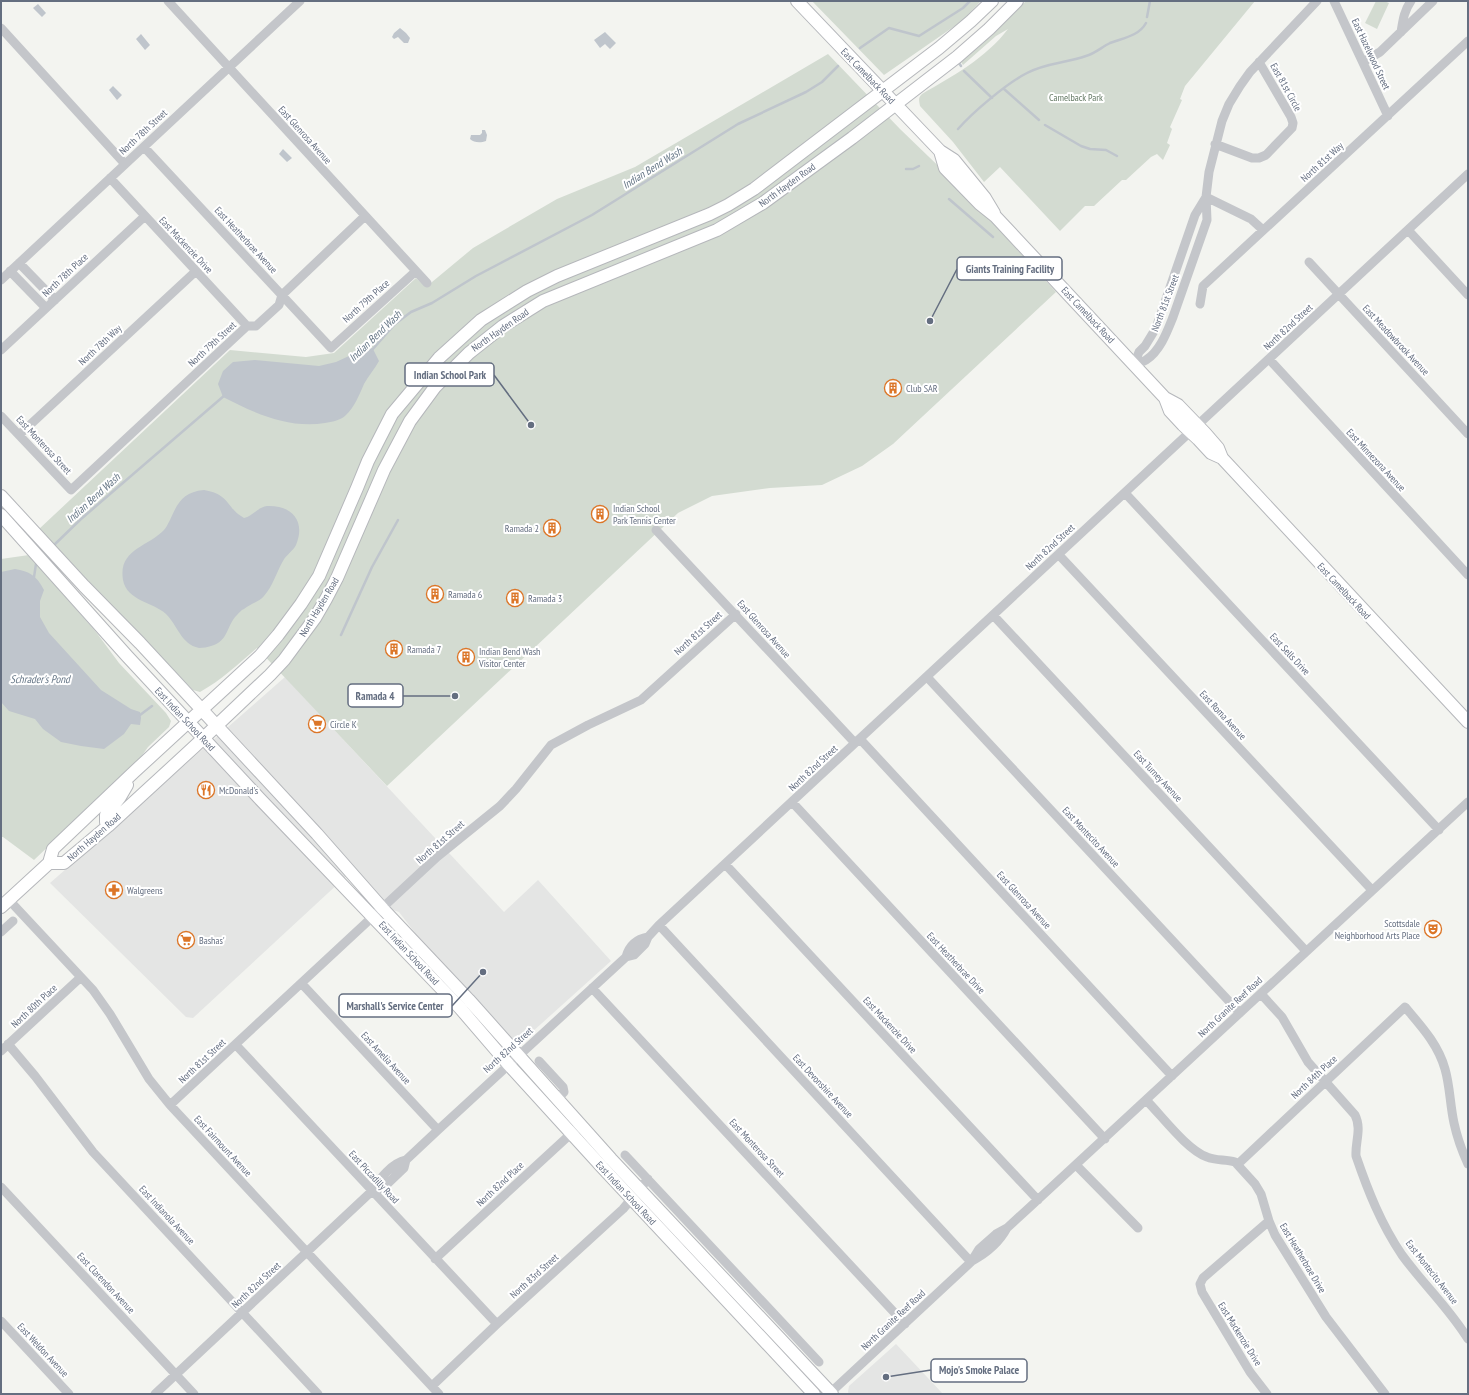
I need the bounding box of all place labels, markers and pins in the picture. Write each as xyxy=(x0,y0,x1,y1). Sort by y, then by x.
callout: Giants Training Facility xyxy=(957,257,1062,280)
callout: Indian School Park xyxy=(405,363,494,386)
building icon: Club SAR xyxy=(883,378,903,398)
place label: Club SAR xyxy=(906,382,938,395)
place label: Indian School Park Tennis Center xyxy=(613,502,676,527)
building icon: Indian School Park Tennis Center xyxy=(590,504,610,524)
building icon: Ramada 2 xyxy=(542,518,562,538)
place label: Ramada 2 xyxy=(505,522,539,535)
building icon: Ramada 6 xyxy=(425,584,445,604)
place label: Ramada 6 xyxy=(448,588,483,601)
building icon: Ramada 3 xyxy=(505,588,525,608)
place label: Ramada 3 xyxy=(528,592,562,605)
building icon: Ramada 7 xyxy=(384,639,404,659)
place label: Ramada 7 xyxy=(407,643,441,656)
place label: Indian Bend Wash Visitor Center xyxy=(478,645,540,670)
building icon: Indian Bend Wash Visitor Center xyxy=(456,647,476,667)
callout: Ramada 4 xyxy=(348,684,403,707)
supermarket icon: Circle K xyxy=(307,714,327,734)
place label: Circle K xyxy=(330,718,357,731)
restaurant icon: McDonald's xyxy=(196,780,216,800)
place label: McDonald's xyxy=(219,784,259,797)
pharmacy icon: Walgreens xyxy=(104,880,124,900)
place label: Walgreens xyxy=(127,884,163,897)
place label: Scottsdale Neighborhood Arts Place xyxy=(1335,917,1420,942)
theatre icon: Scottsdale Neighborhood Arts Place xyxy=(1423,919,1443,939)
supermarket icon: Bashas' xyxy=(176,930,196,950)
place label: Bashas' xyxy=(199,934,225,947)
callout: Marshall's Service Center xyxy=(339,994,452,1017)
callout: Mojo's Smoke Palace xyxy=(931,1359,1027,1382)

